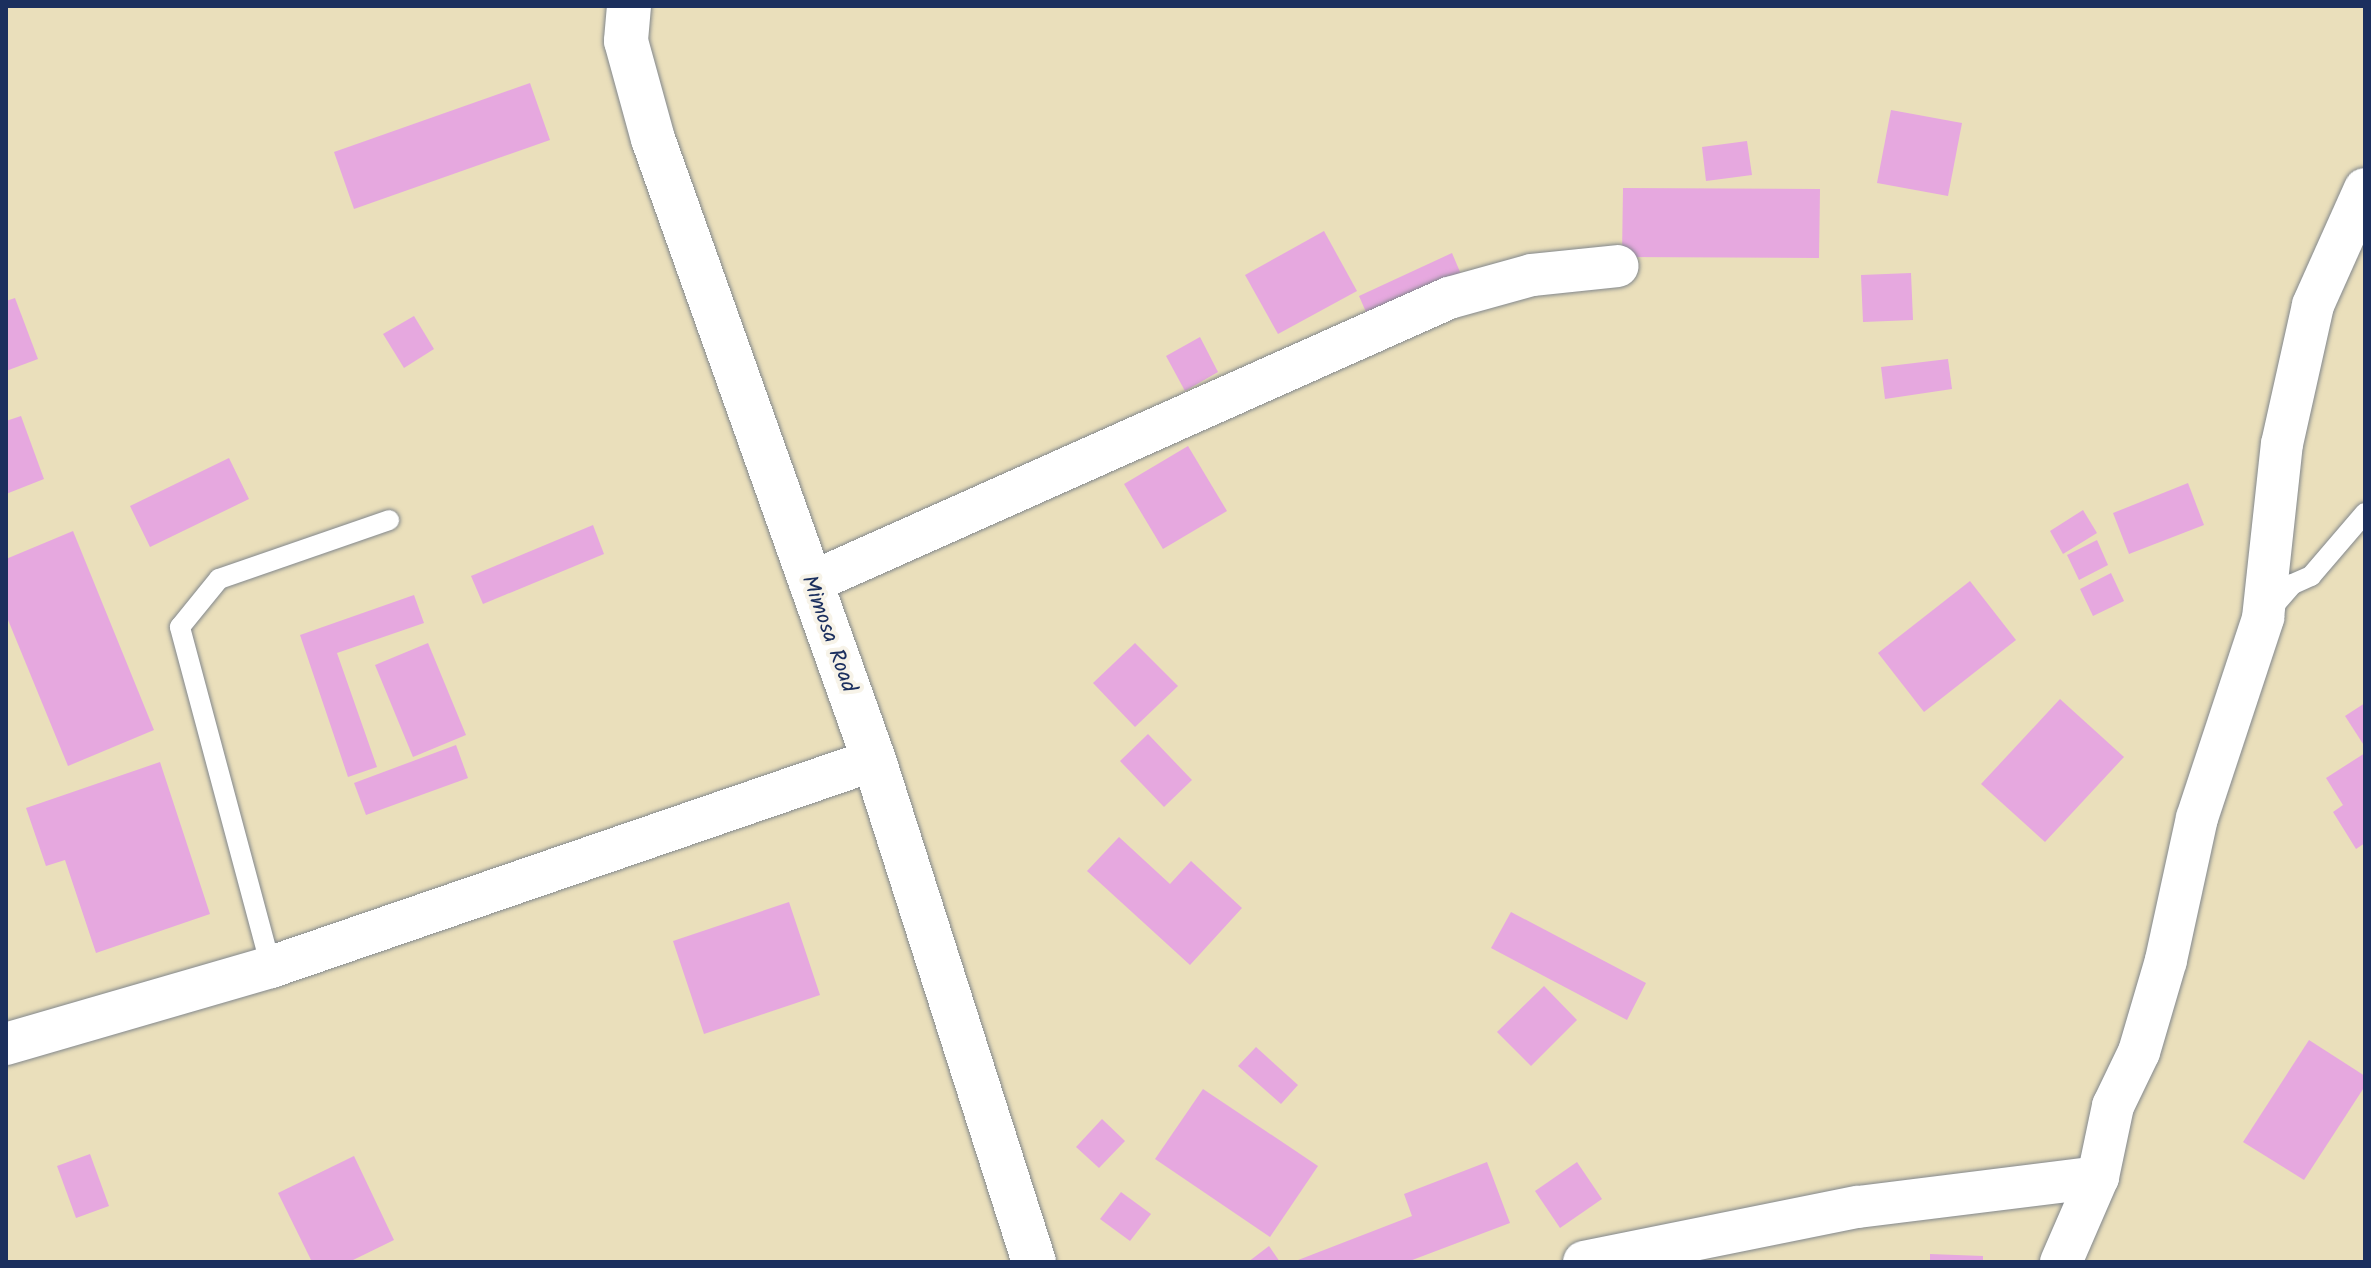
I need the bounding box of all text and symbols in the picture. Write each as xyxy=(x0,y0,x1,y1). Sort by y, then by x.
street label: Mimosa Road xyxy=(795,572,861,696)

